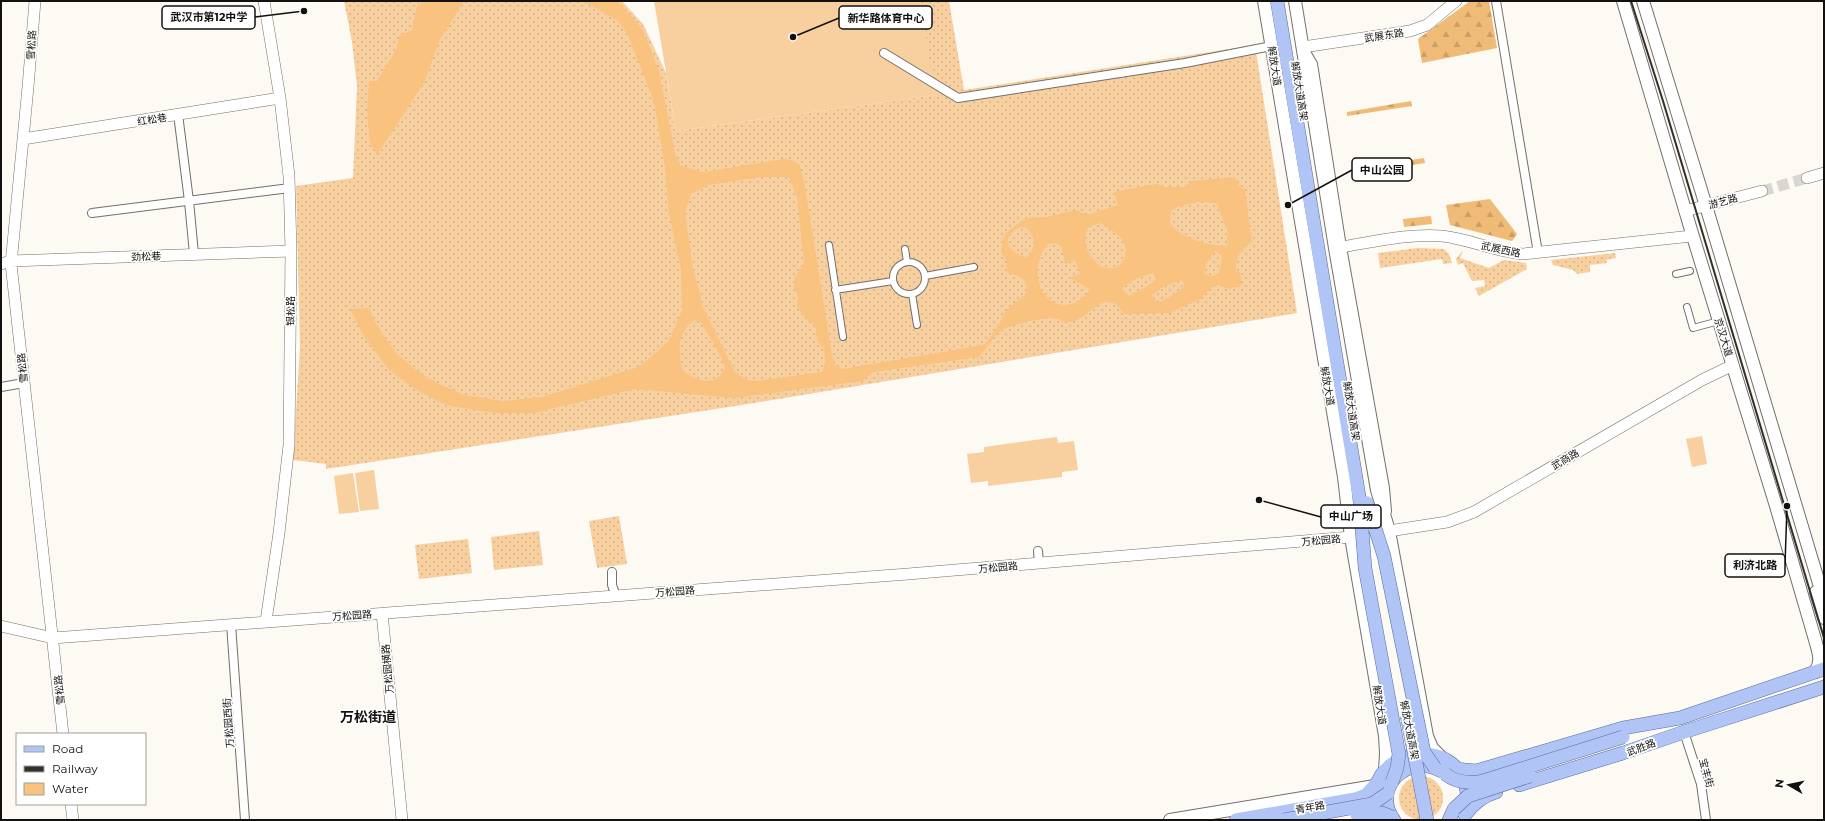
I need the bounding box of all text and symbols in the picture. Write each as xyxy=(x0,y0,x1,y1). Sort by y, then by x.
callout: 武汉市第12中学 xyxy=(162,6,255,29)
callout: 新华路体育中心 xyxy=(839,6,932,29)
text: 武汉市第12中学 xyxy=(171,10,247,24)
text: 新华路体育中心 xyxy=(848,11,925,25)
street label: 武展东路 xyxy=(1363,26,1405,45)
street label: 雪松路 xyxy=(24,30,39,60)
street label: 解放大道 xyxy=(1265,45,1284,87)
street label: 解放大道高架 xyxy=(1288,60,1311,122)
street label: 红松巷 xyxy=(136,111,168,128)
callout: 中山公园 xyxy=(1352,158,1412,181)
text: 中山公园 xyxy=(1360,163,1404,177)
street label: 游艺路 xyxy=(1707,191,1739,212)
street label: 武展西路 xyxy=(1480,239,1522,260)
street label: 劲松巷 xyxy=(131,249,161,264)
street label: 银松路 xyxy=(284,296,297,326)
street label: 京汉大道 xyxy=(1711,316,1736,358)
street label: 雪松路 xyxy=(14,352,31,384)
street label: 解放大道 xyxy=(1318,365,1337,407)
street label: 解放大道高架 xyxy=(1340,380,1363,442)
street label: 武商路 xyxy=(1549,446,1581,473)
callout: 中山广场 xyxy=(1321,505,1381,528)
text: 中山广场 xyxy=(1329,509,1373,523)
street label: 万松园路 xyxy=(1301,532,1342,549)
callout: 利济北路 xyxy=(1725,554,1785,577)
text: 利济北路 xyxy=(1733,558,1778,572)
street label: 万松园路 xyxy=(978,559,1019,576)
street label: 万松园路 xyxy=(655,584,695,599)
street label: 万松园路 xyxy=(332,608,372,623)
street label: 万松园横路 xyxy=(379,643,396,694)
street label: 雪松路 xyxy=(51,674,68,706)
street label: 解放大道 xyxy=(1370,684,1389,726)
street label: 万松园西街 xyxy=(220,698,237,748)
street label: 解放大道高架 xyxy=(1397,699,1422,761)
district label: 万松街道 xyxy=(340,708,396,726)
legend xyxy=(16,733,146,805)
street label: 武胜路 xyxy=(1625,736,1657,759)
text: Road xyxy=(52,741,83,756)
street label: 宝丰街 xyxy=(1696,757,1717,789)
text: Railway xyxy=(52,761,98,776)
north arrow xyxy=(1769,765,1809,805)
text: N xyxy=(1772,778,1787,789)
text: Water xyxy=(52,781,89,796)
street label: 青年路 xyxy=(1294,798,1326,816)

